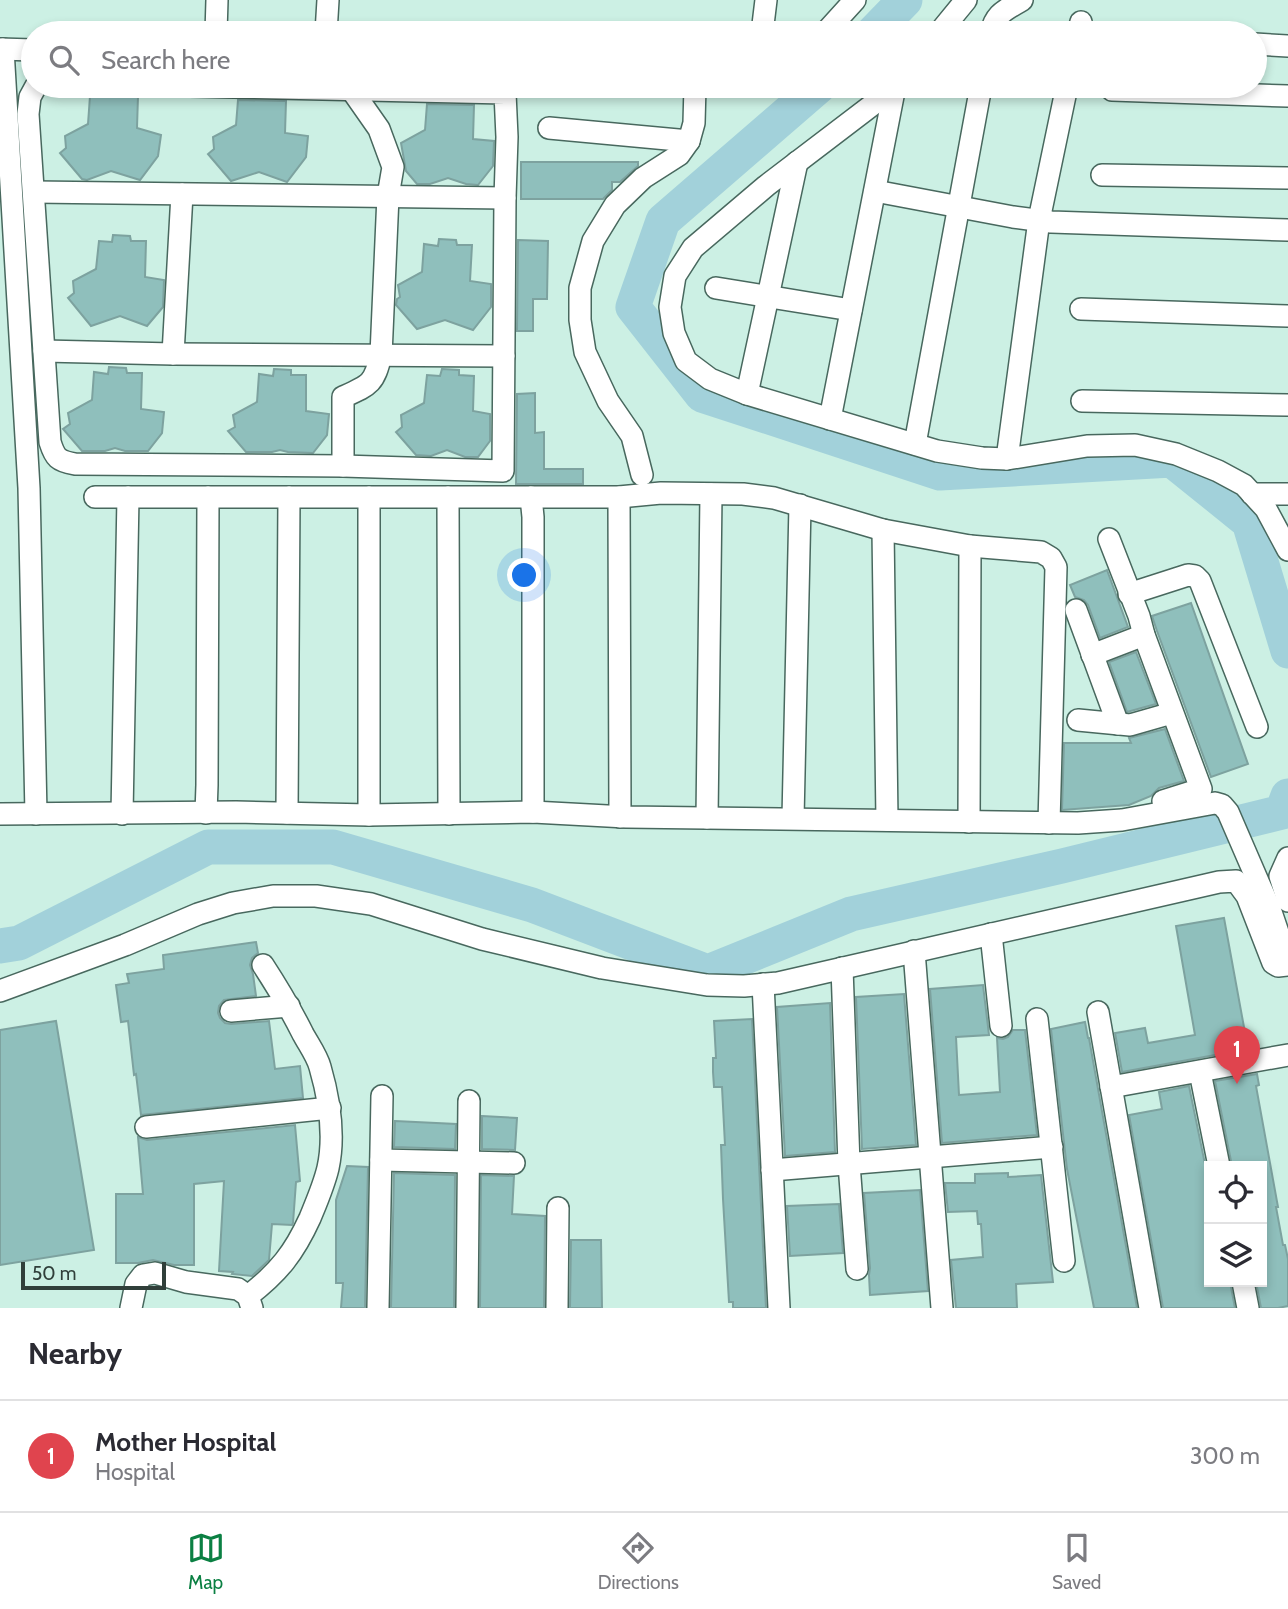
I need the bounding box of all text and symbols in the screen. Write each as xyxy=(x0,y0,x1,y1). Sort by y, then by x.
search box xyxy=(21,21,1267,98)
icon: search xyxy=(45,41,83,79)
text: Search here xyxy=(101,44,230,76)
your location xyxy=(507,558,541,592)
pin: 1 xyxy=(1214,1026,1260,1084)
map controls xyxy=(1204,1161,1267,1287)
button: locate xyxy=(1204,1161,1267,1224)
button: layers xyxy=(1204,1224,1267,1287)
scale bar xyxy=(21,1259,166,1291)
text: 50 m xyxy=(32,1262,76,1285)
text: Nearby xyxy=(28,1335,122,1372)
text: Mother Hospital xyxy=(95,1426,276,1458)
text: 1 xyxy=(47,1442,55,1470)
text: 300 m xyxy=(1190,1442,1260,1470)
text: Hospital xyxy=(95,1458,175,1486)
tab: Map xyxy=(187,1529,225,1594)
tab: Directions xyxy=(598,1529,679,1594)
tab: Saved xyxy=(1052,1529,1101,1594)

